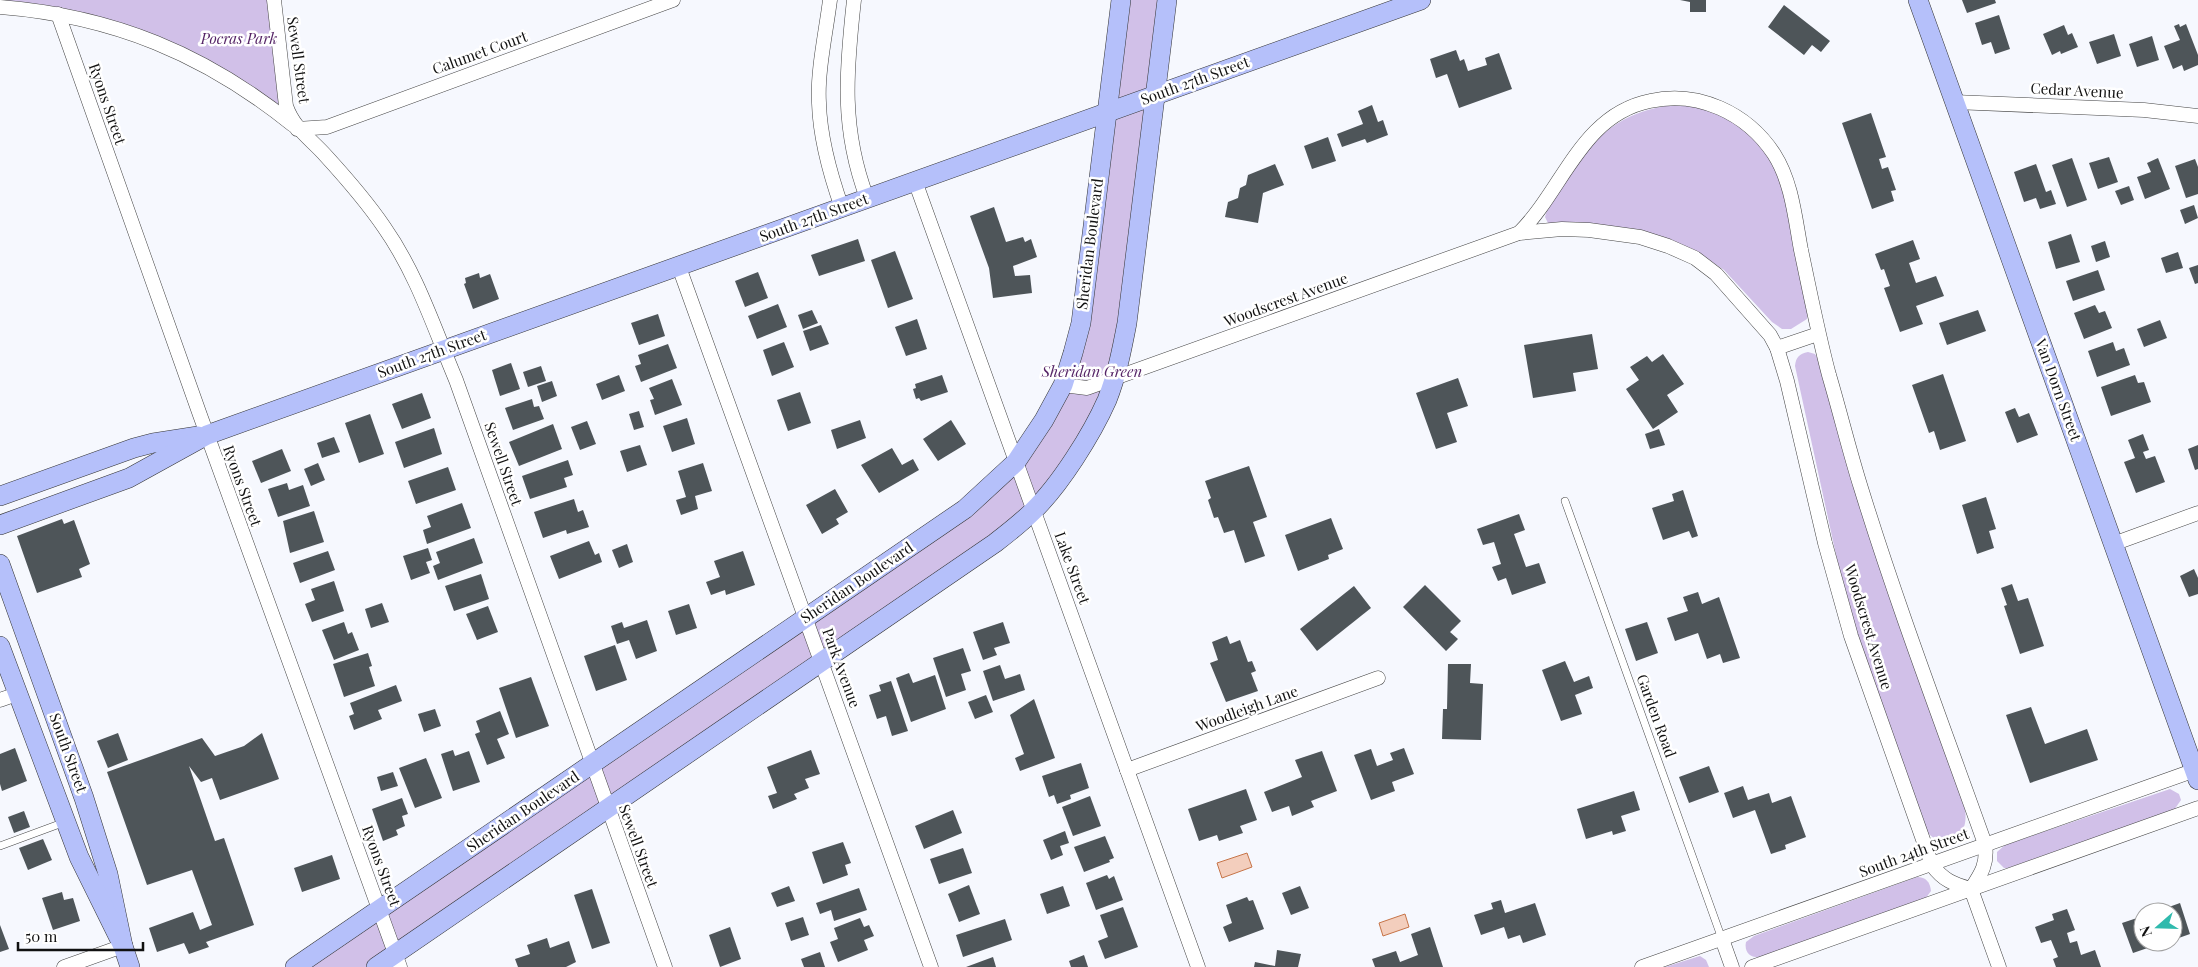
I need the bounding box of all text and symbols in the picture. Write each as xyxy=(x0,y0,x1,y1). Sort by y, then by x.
street label: Sewell Street xyxy=(283,15,315,105)
street label: Calumet Court xyxy=(429,25,531,79)
park label: Pocras Park xyxy=(200,28,278,48)
street label: South 27th Street xyxy=(1138,51,1252,109)
street label: Ryons Street xyxy=(85,60,131,148)
street label: Cedar Avenue xyxy=(2030,78,2124,102)
street label: Sheridan Boulevard xyxy=(1071,177,1107,311)
street label: South 27th Street xyxy=(757,188,871,246)
street label: Woodscrest Avenue xyxy=(1220,267,1350,331)
street label: South 27th Street xyxy=(375,324,489,382)
street label: Van Dorn Street xyxy=(2031,335,2087,444)
park label: Sheridan Green xyxy=(1041,361,1142,381)
street label: Sewell Street xyxy=(480,419,528,509)
street label: Ryons Street xyxy=(219,442,267,530)
street label: Lake Street xyxy=(1051,529,1096,607)
street label: Sheridan Boulevard xyxy=(796,537,917,627)
street label: Woodscrest Avenue xyxy=(1840,561,1898,692)
street label: Park Avenue xyxy=(818,625,866,710)
street label: Garden Road xyxy=(1633,671,1681,760)
street label: Woodleigh Lane xyxy=(1192,680,1300,736)
street label: South Street xyxy=(45,710,93,796)
street label: Sheridan Boulevard xyxy=(462,766,583,856)
street label: Sewell Street xyxy=(615,801,663,891)
street label: Ryons Street xyxy=(358,822,406,910)
street label: South 24th Street xyxy=(1856,823,1972,881)
north arrow xyxy=(2133,902,2183,952)
scale bar xyxy=(18,920,142,952)
text: N xyxy=(2135,924,2156,940)
text: 50 m xyxy=(25,926,58,946)

